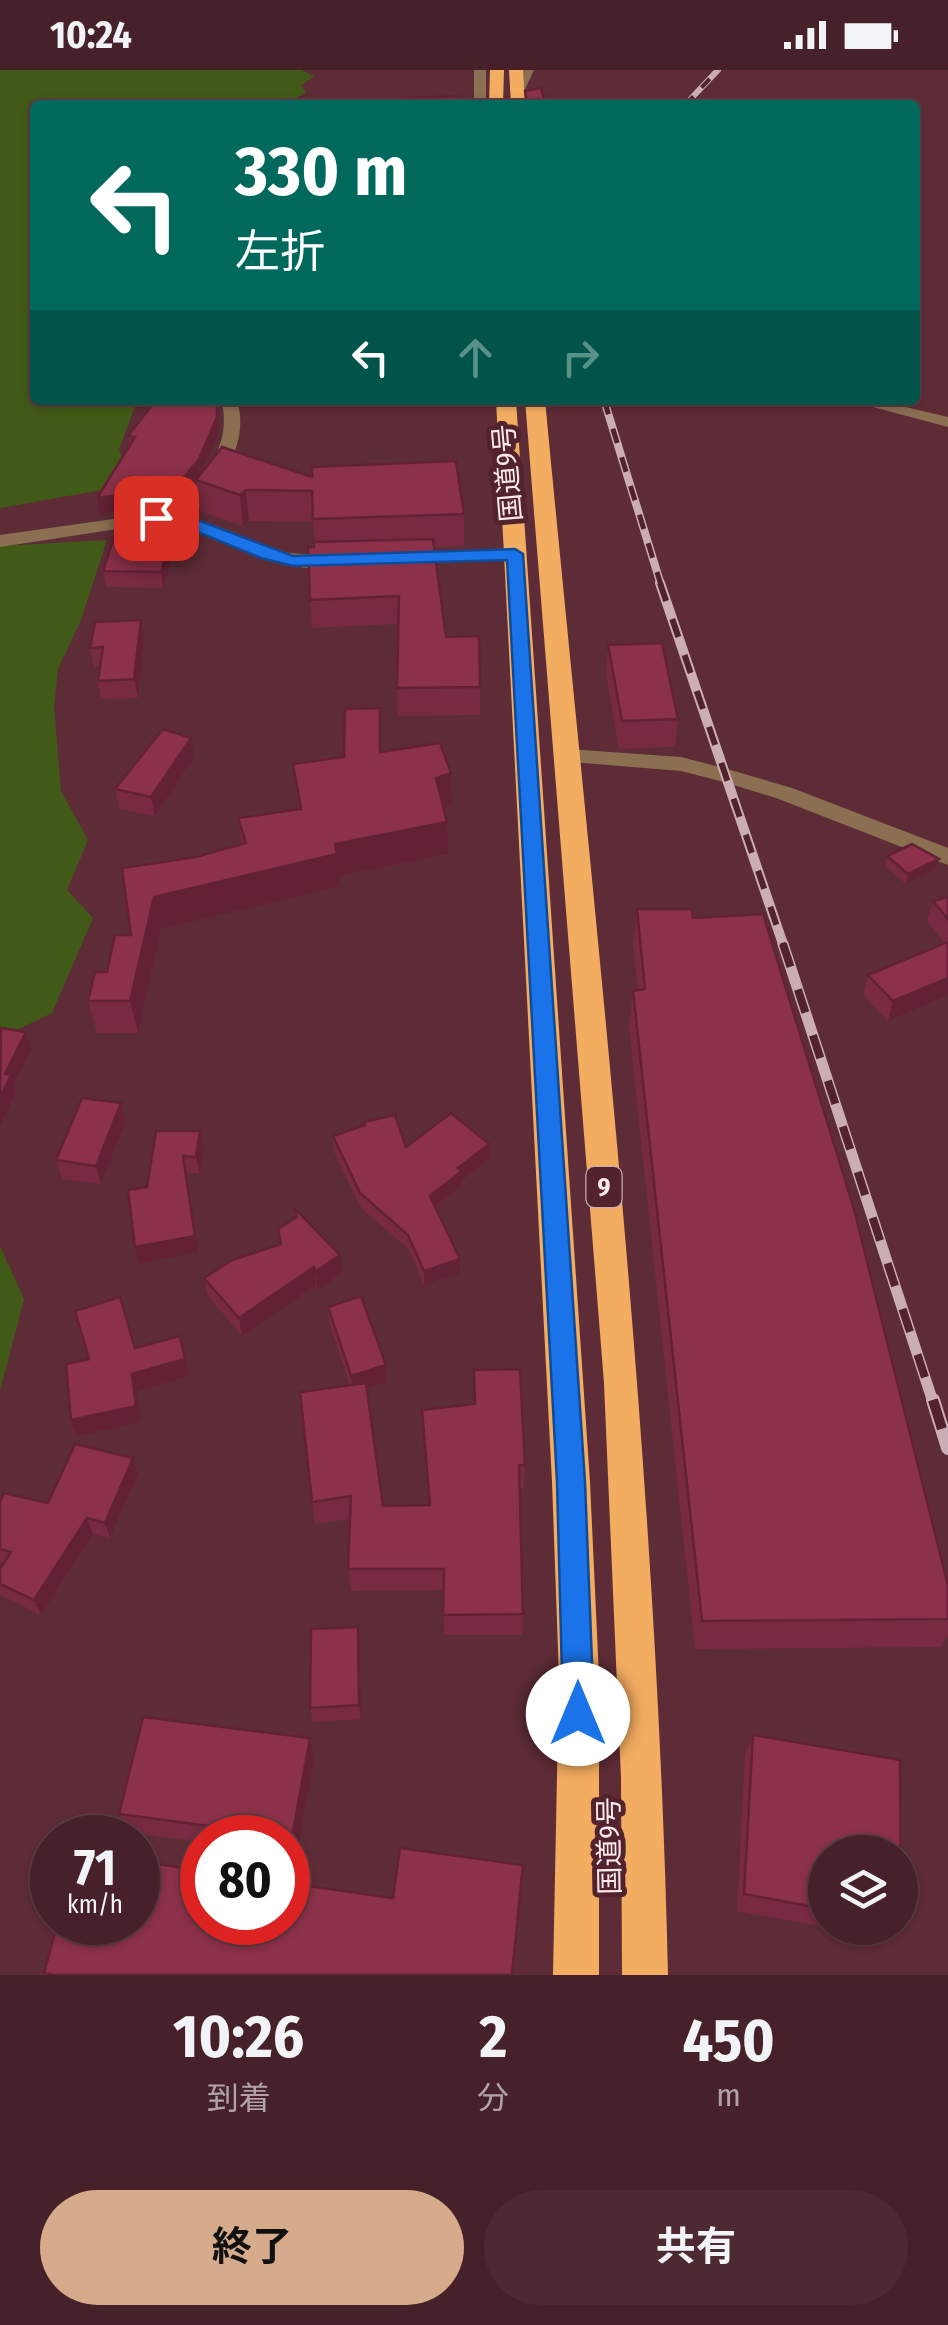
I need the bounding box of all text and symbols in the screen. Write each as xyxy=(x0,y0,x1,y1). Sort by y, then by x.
text: 10:24 xyxy=(50,12,132,58)
text: 330 m xyxy=(235,130,407,214)
icon: left xyxy=(70,140,200,270)
text: 左折 xyxy=(235,225,325,279)
icon: left xyxy=(343,330,398,385)
icon: ahead xyxy=(448,330,503,385)
icon: right xyxy=(553,330,608,385)
street label: 国道9号 xyxy=(487,423,528,523)
pin xyxy=(114,476,199,561)
icon: arrive xyxy=(129,491,184,546)
road number: 9 xyxy=(586,1167,622,1207)
position arrow xyxy=(526,1662,630,1766)
street label: 国道9号 xyxy=(592,1797,627,1895)
speed limit sign: 80 xyxy=(180,1815,310,1945)
map controls xyxy=(808,1835,918,1945)
button: layers xyxy=(808,1835,918,1945)
text: 71 xyxy=(74,1838,116,1898)
text: km/h xyxy=(67,1890,123,1920)
text: 10:26 xyxy=(173,2001,304,2073)
text: 2 xyxy=(479,2001,507,2073)
text: 450 xyxy=(682,2005,775,2077)
text: m xyxy=(716,2076,741,2114)
text: 到着 xyxy=(207,2079,271,2117)
text: 分 xyxy=(477,2079,509,2117)
button: 終了 xyxy=(40,2190,464,2305)
button: 共有 xyxy=(484,2190,908,2305)

